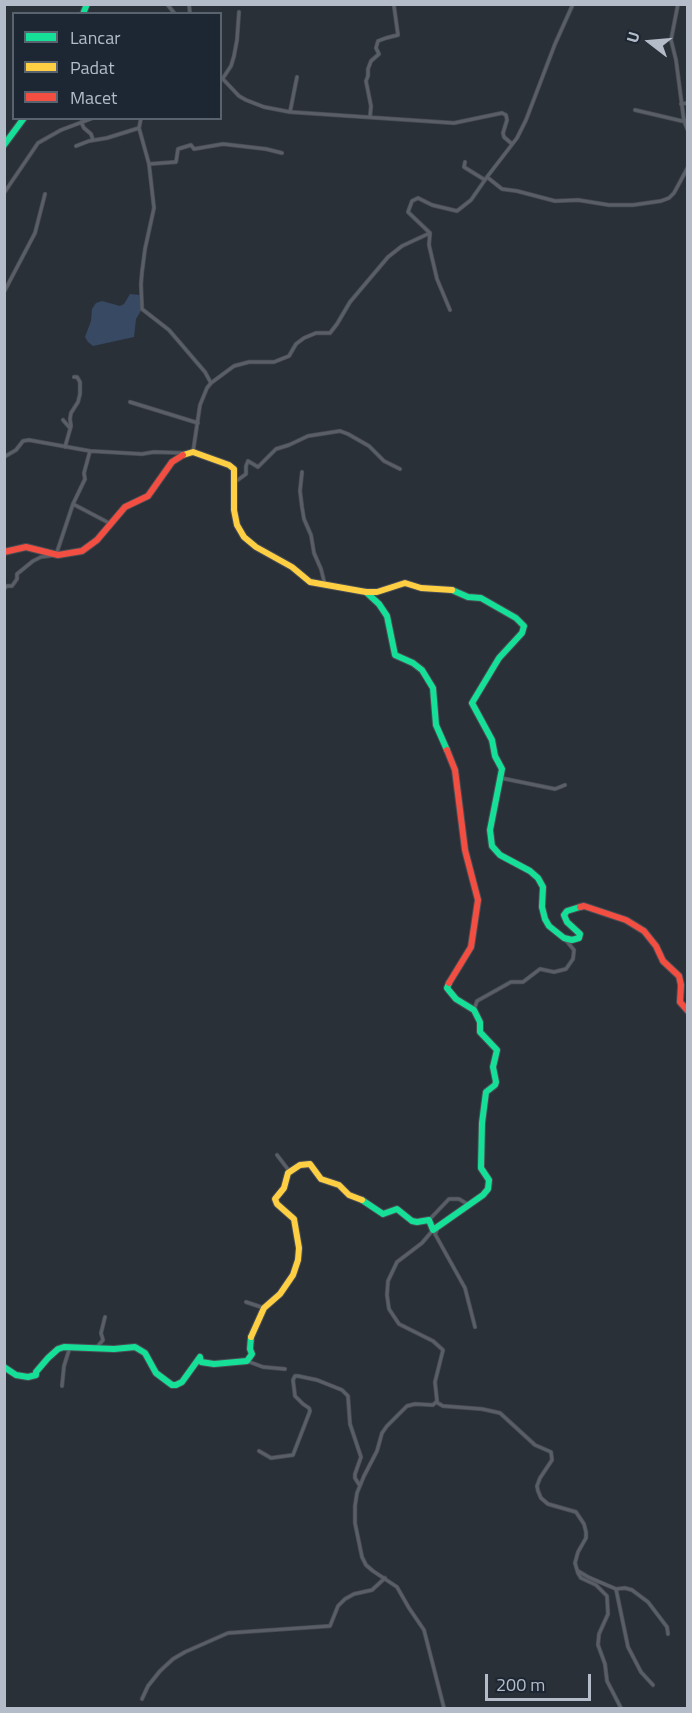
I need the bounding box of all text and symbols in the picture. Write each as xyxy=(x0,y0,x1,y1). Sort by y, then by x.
legend xyxy=(12,12,222,120)
north arrow xyxy=(620,12,680,72)
text: Lancar xyxy=(70,24,120,51)
text: U xyxy=(620,29,646,45)
text: Padat xyxy=(70,54,114,81)
text: Macet xyxy=(70,84,117,111)
scale bar xyxy=(488,1662,594,1700)
text: 200 m xyxy=(496,1671,545,1698)

